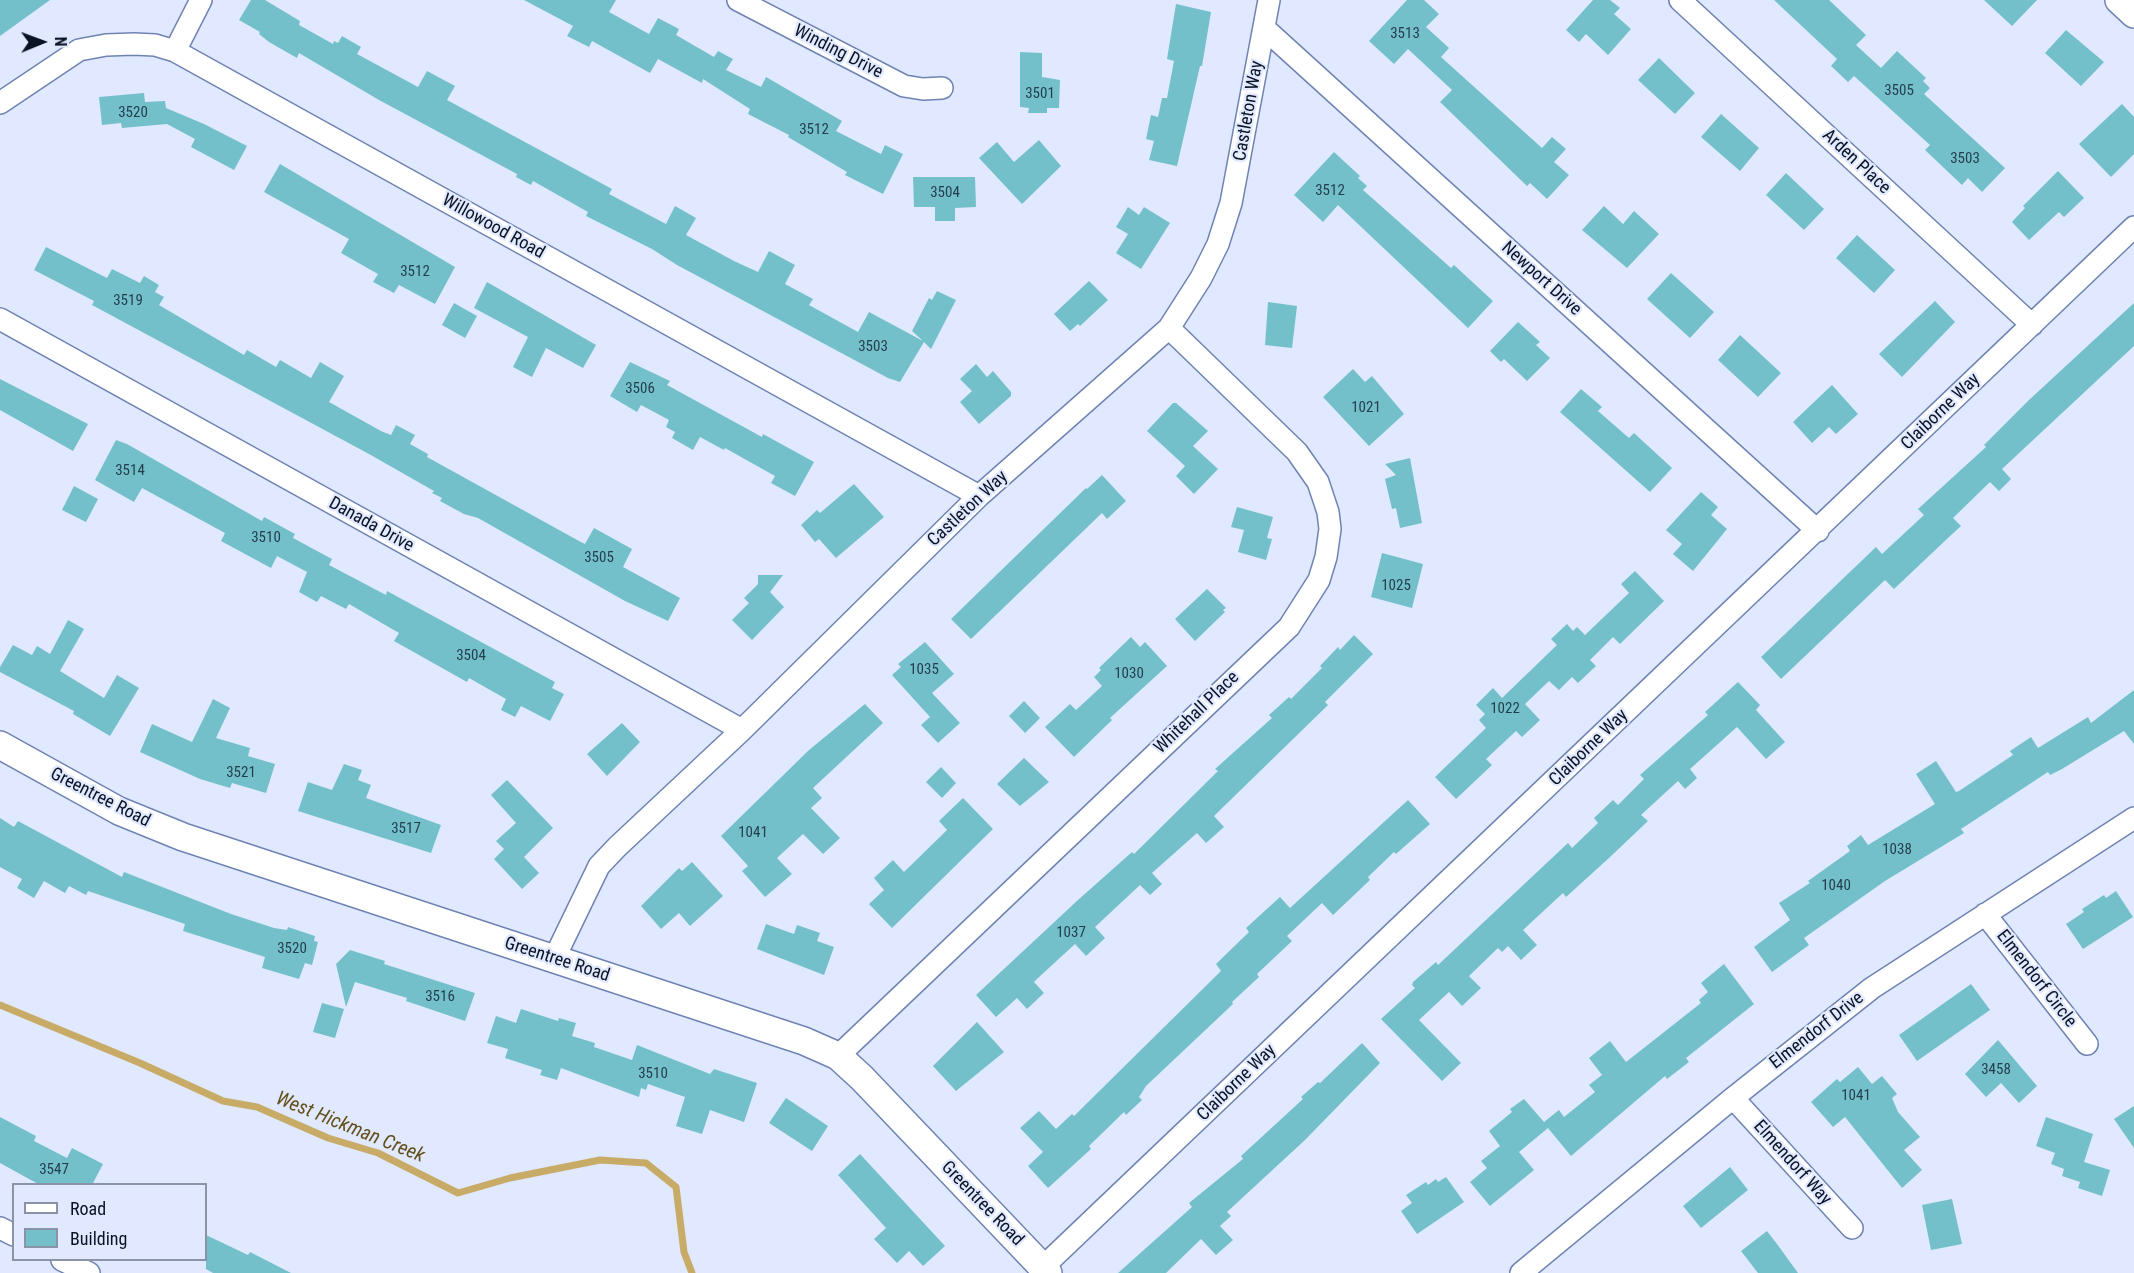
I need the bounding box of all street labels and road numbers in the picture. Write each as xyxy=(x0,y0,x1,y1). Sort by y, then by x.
street label: Winding Drive xyxy=(790,20,886,84)
street label: Castleton Way xyxy=(1230,59,1268,163)
street label: Arden Place xyxy=(1817,125,1895,199)
street label: Willowood Road xyxy=(438,190,548,264)
street label: Newport Drive xyxy=(1496,237,1586,321)
street label: Claiborne Way xyxy=(1897,369,1985,455)
street label: Castleton Way xyxy=(924,467,1012,551)
street label: Danada Drive xyxy=(325,493,417,557)
street label: Whitehall Place xyxy=(1150,667,1244,759)
street label: Claiborne Way xyxy=(1545,705,1633,791)
street label: Greentree Road xyxy=(46,764,154,832)
street label: Elmendorf Circle xyxy=(1991,926,2081,1032)
street label: Greentree Road xyxy=(502,933,612,987)
street label: Elmendorf Drive xyxy=(1766,988,1868,1074)
street label: Claiborne Way xyxy=(1193,1040,1281,1126)
street label: Elmendorf Way xyxy=(1748,1116,1836,1210)
street label: Greentree Road xyxy=(936,1157,1028,1251)

